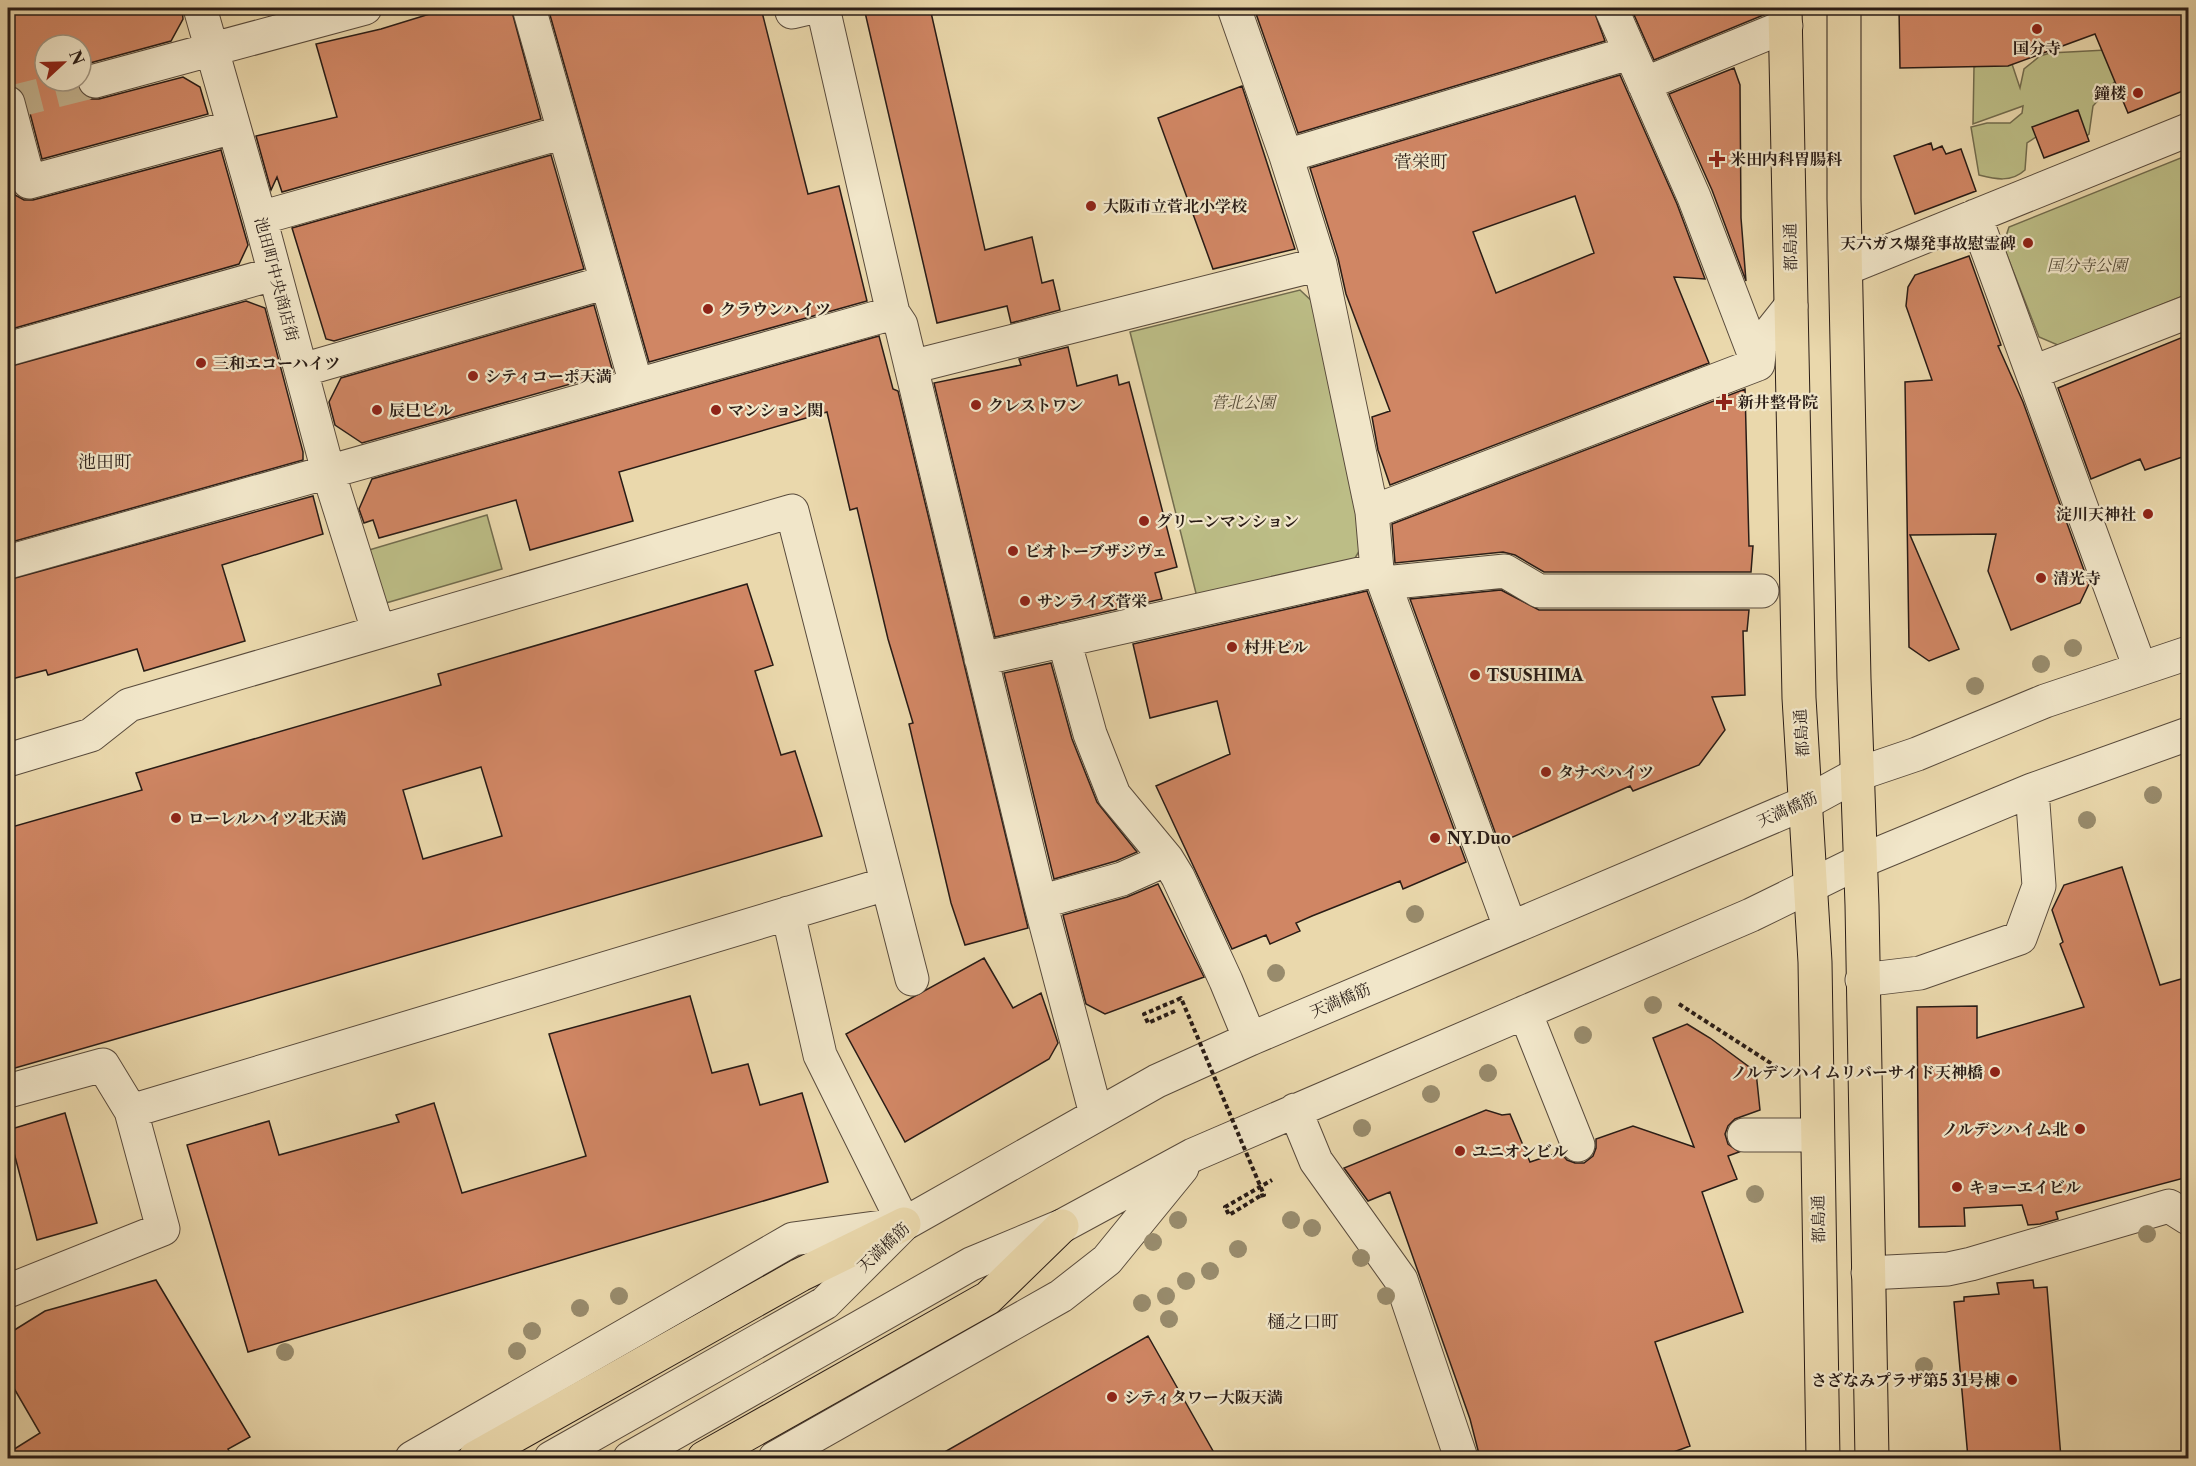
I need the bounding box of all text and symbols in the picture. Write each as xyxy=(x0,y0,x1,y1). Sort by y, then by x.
marker: 国分寺 xyxy=(2030,22,2044,36)
north arrow xyxy=(33,33,93,93)
place label: 国分寺 xyxy=(2013,38,2061,58)
text: N xyxy=(65,47,89,68)
place label: 鐘楼 xyxy=(2094,83,2126,103)
marker: 鐘楼 xyxy=(2131,86,2145,100)
place label: 米田内科胃腸科 xyxy=(1730,149,1843,169)
marker: 米田内科胃腸科 xyxy=(1708,150,1726,168)
district label: 菅栄町 xyxy=(1394,151,1448,173)
place label: 大阪市立菅北小学校 xyxy=(1103,196,1248,216)
marker: 大阪市立菅北小学校 xyxy=(1084,199,1098,213)
street label: 池田町中央商店街 xyxy=(251,215,303,343)
street label: 都島通 xyxy=(1780,223,1800,271)
place label: 天六ガス爆発事故慰霊碑 xyxy=(1840,233,2016,253)
marker: 天六ガス爆発事故慰霊碑 xyxy=(2021,236,2035,250)
park label: 国分寺公園 xyxy=(2047,255,2130,275)
place label: クラウンハイツ xyxy=(720,299,831,319)
marker: クラウンハイツ xyxy=(701,302,715,316)
place label: 三和エコーハイツ xyxy=(213,353,340,373)
marker: 三和エコーハイツ xyxy=(194,356,208,370)
place label: シティコーポ天満 xyxy=(485,366,612,386)
marker: シティコーポ天満 xyxy=(466,369,480,383)
park label: 菅北公園 xyxy=(1211,392,1278,412)
place label: 新井整骨院 xyxy=(1737,392,1818,412)
marker: 新井整骨院 xyxy=(1715,393,1733,411)
place label: クレストワン xyxy=(988,395,1084,415)
marker: クレストワン xyxy=(969,398,983,412)
place label: 辰巳ビル xyxy=(389,400,453,420)
place label: マンション関 xyxy=(728,400,823,420)
marker: 辰巳ビル xyxy=(370,403,384,417)
marker: マンション関 xyxy=(709,403,723,417)
district label: 池田町 xyxy=(78,451,132,473)
place label: 淀川天神社 xyxy=(2056,504,2136,524)
marker: 淀川天神社 xyxy=(2141,507,2155,521)
place label: グリーンマンション xyxy=(1156,511,1299,531)
marker: グリーンマンション xyxy=(1137,514,1151,528)
place label: ビオトーブザジヴェ xyxy=(1025,541,1167,561)
marker: ビオトーブザジヴェ xyxy=(1006,544,1020,558)
place label: 清光寺 xyxy=(2053,568,2101,588)
marker: 清光寺 xyxy=(2034,571,2048,585)
place label: サンライズ菅栄 xyxy=(1037,591,1148,611)
marker: サンライズ菅栄 xyxy=(1018,594,1032,608)
place label: 村井ビル xyxy=(1244,637,1308,657)
marker: 村井ビル xyxy=(1225,640,1239,654)
place label: TSUSHIMA xyxy=(1487,665,1584,685)
marker: TSUSHIMA xyxy=(1468,668,1482,682)
street label: 都島通 xyxy=(1789,708,1813,758)
place label: タナベハイツ xyxy=(1558,762,1654,782)
marker: タナベハイツ xyxy=(1539,765,1553,779)
street label: 天満橋筋 xyxy=(1754,787,1820,831)
place label: ローレルハイツ北天満 xyxy=(188,808,346,828)
marker: ローレルハイツ北天満 xyxy=(169,811,183,825)
place label: NY.Duo xyxy=(1447,828,1511,848)
marker: NY.Duo xyxy=(1428,831,1442,845)
street label: 天満橋筋 xyxy=(1307,978,1373,1022)
place label: ノルデンハイムリバーサイド天神橋 xyxy=(1731,1062,1983,1082)
marker: ノルデンハイムリバーサイド天神橋 xyxy=(1988,1065,2002,1079)
place label: ノルデンハイム北 xyxy=(1942,1119,2068,1139)
marker: ノルデンハイム北 xyxy=(2073,1122,2087,1136)
place label: ユニオンビル xyxy=(1472,1141,1568,1161)
marker: ユニオンビル xyxy=(1453,1144,1467,1158)
place label: キョーエイビル xyxy=(1969,1177,2081,1197)
marker: キョーエイビル xyxy=(1950,1180,1964,1194)
street label: 都島通 xyxy=(1808,1195,1828,1243)
street label: 天満橋筋 xyxy=(853,1218,913,1276)
district label: 樋之口町 xyxy=(1267,1311,1339,1333)
place label: さざなみプラザ第5 31号棟 xyxy=(1811,1370,2000,1390)
marker: さざなみプラザ第5 31号棟 xyxy=(2005,1373,2019,1387)
place label: シティタワー大阪天満 xyxy=(1124,1387,1283,1407)
marker: シティタワー大阪天満 xyxy=(1105,1390,1119,1404)

